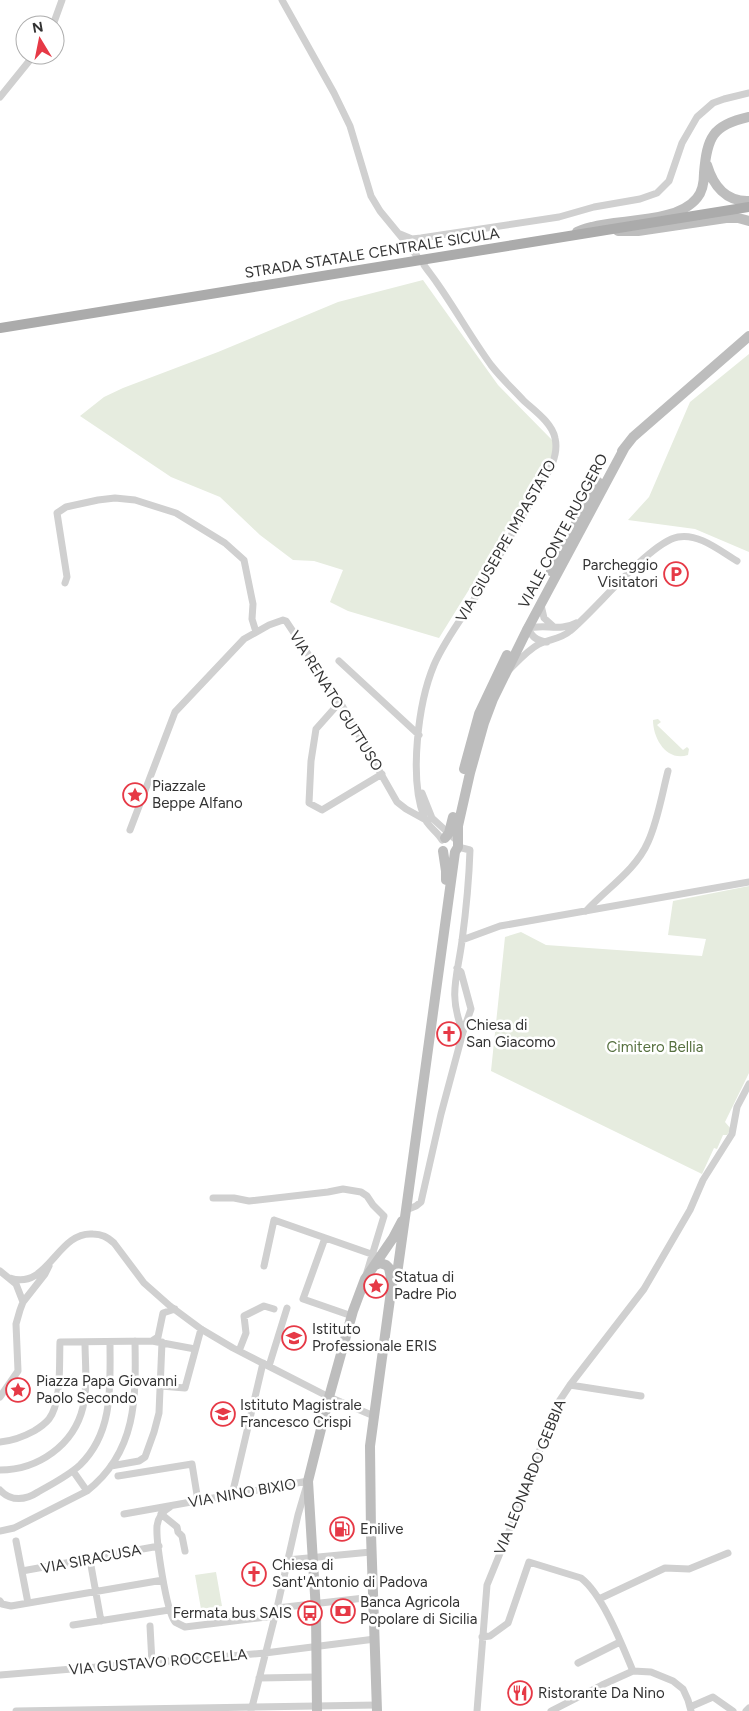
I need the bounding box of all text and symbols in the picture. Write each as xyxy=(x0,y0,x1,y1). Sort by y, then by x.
north arrow xyxy=(15,15,65,65)
text: N xyxy=(31,18,45,37)
street label: STRADA STATALE CENTRALE SICULA xyxy=(243,224,501,282)
street label: VIALE CONTE RUGGERO xyxy=(515,451,611,611)
street label: VIA GIUSEPPE IMPASTATO xyxy=(452,457,560,625)
place label: Parcheggio Visitatori xyxy=(582,556,658,591)
parking icon: Parcheggio Visitatori xyxy=(663,561,689,587)
street label: VIA RENATO GUTTUSO xyxy=(286,628,386,774)
place label: Piazzale Beppe Alfano xyxy=(152,777,243,812)
place icon: Piazzale Beppe Alfano xyxy=(122,782,148,808)
place label: Chiesa di San Giacomo xyxy=(466,1016,556,1051)
church icon: Chiesa di San Giacomo xyxy=(436,1021,462,1047)
park label: Cimitero Bellia xyxy=(607,1038,703,1056)
place label: Statua di Padre Pio xyxy=(394,1268,457,1303)
place icon: Statua di Padre Pio xyxy=(363,1273,389,1299)
place label: Istituto Professionale ERIS xyxy=(312,1320,437,1355)
school or university icon: Istituto Professionale ERIS xyxy=(281,1325,307,1351)
place label: Piazza Papa Giovanni Paolo Secondo xyxy=(36,1372,177,1407)
place icon: Piazza Papa Giovanni Paolo Secondo xyxy=(5,1377,31,1403)
place label: Istituto Magistrale Francesco Crispi xyxy=(240,1396,362,1431)
street label: VIA LEONARDO GEBBIA xyxy=(491,1397,569,1557)
school or university icon: Istituto Magistrale Francesco Crispi xyxy=(210,1401,236,1427)
street label: VIA NINO BIXIO xyxy=(187,1475,297,1511)
fuel station icon: Enilive xyxy=(329,1516,355,1542)
place label: Enilive xyxy=(360,1520,403,1538)
street label: VIA SIRACUSA xyxy=(39,1540,143,1578)
place label: Chiesa di Sant'Antonio di Padova xyxy=(272,1556,428,1591)
church icon: Chiesa di Sant'Antonio di Padova xyxy=(241,1561,267,1587)
place label: Banca Agricola Popolare di Sicilia xyxy=(360,1593,477,1628)
bank icon: Banca Agricola Popolare di Sicilia xyxy=(330,1598,356,1624)
bus stop icon: Fermata bus SAIS xyxy=(297,1600,323,1626)
place label: Fermata bus SAIS xyxy=(173,1604,292,1622)
street label: VIA GUSTAVO ROCCELLA xyxy=(68,1645,248,1679)
restaurant icon: Ristorante Da Nino xyxy=(507,1680,533,1706)
place label: Ristorante Da Nino xyxy=(538,1684,665,1702)

